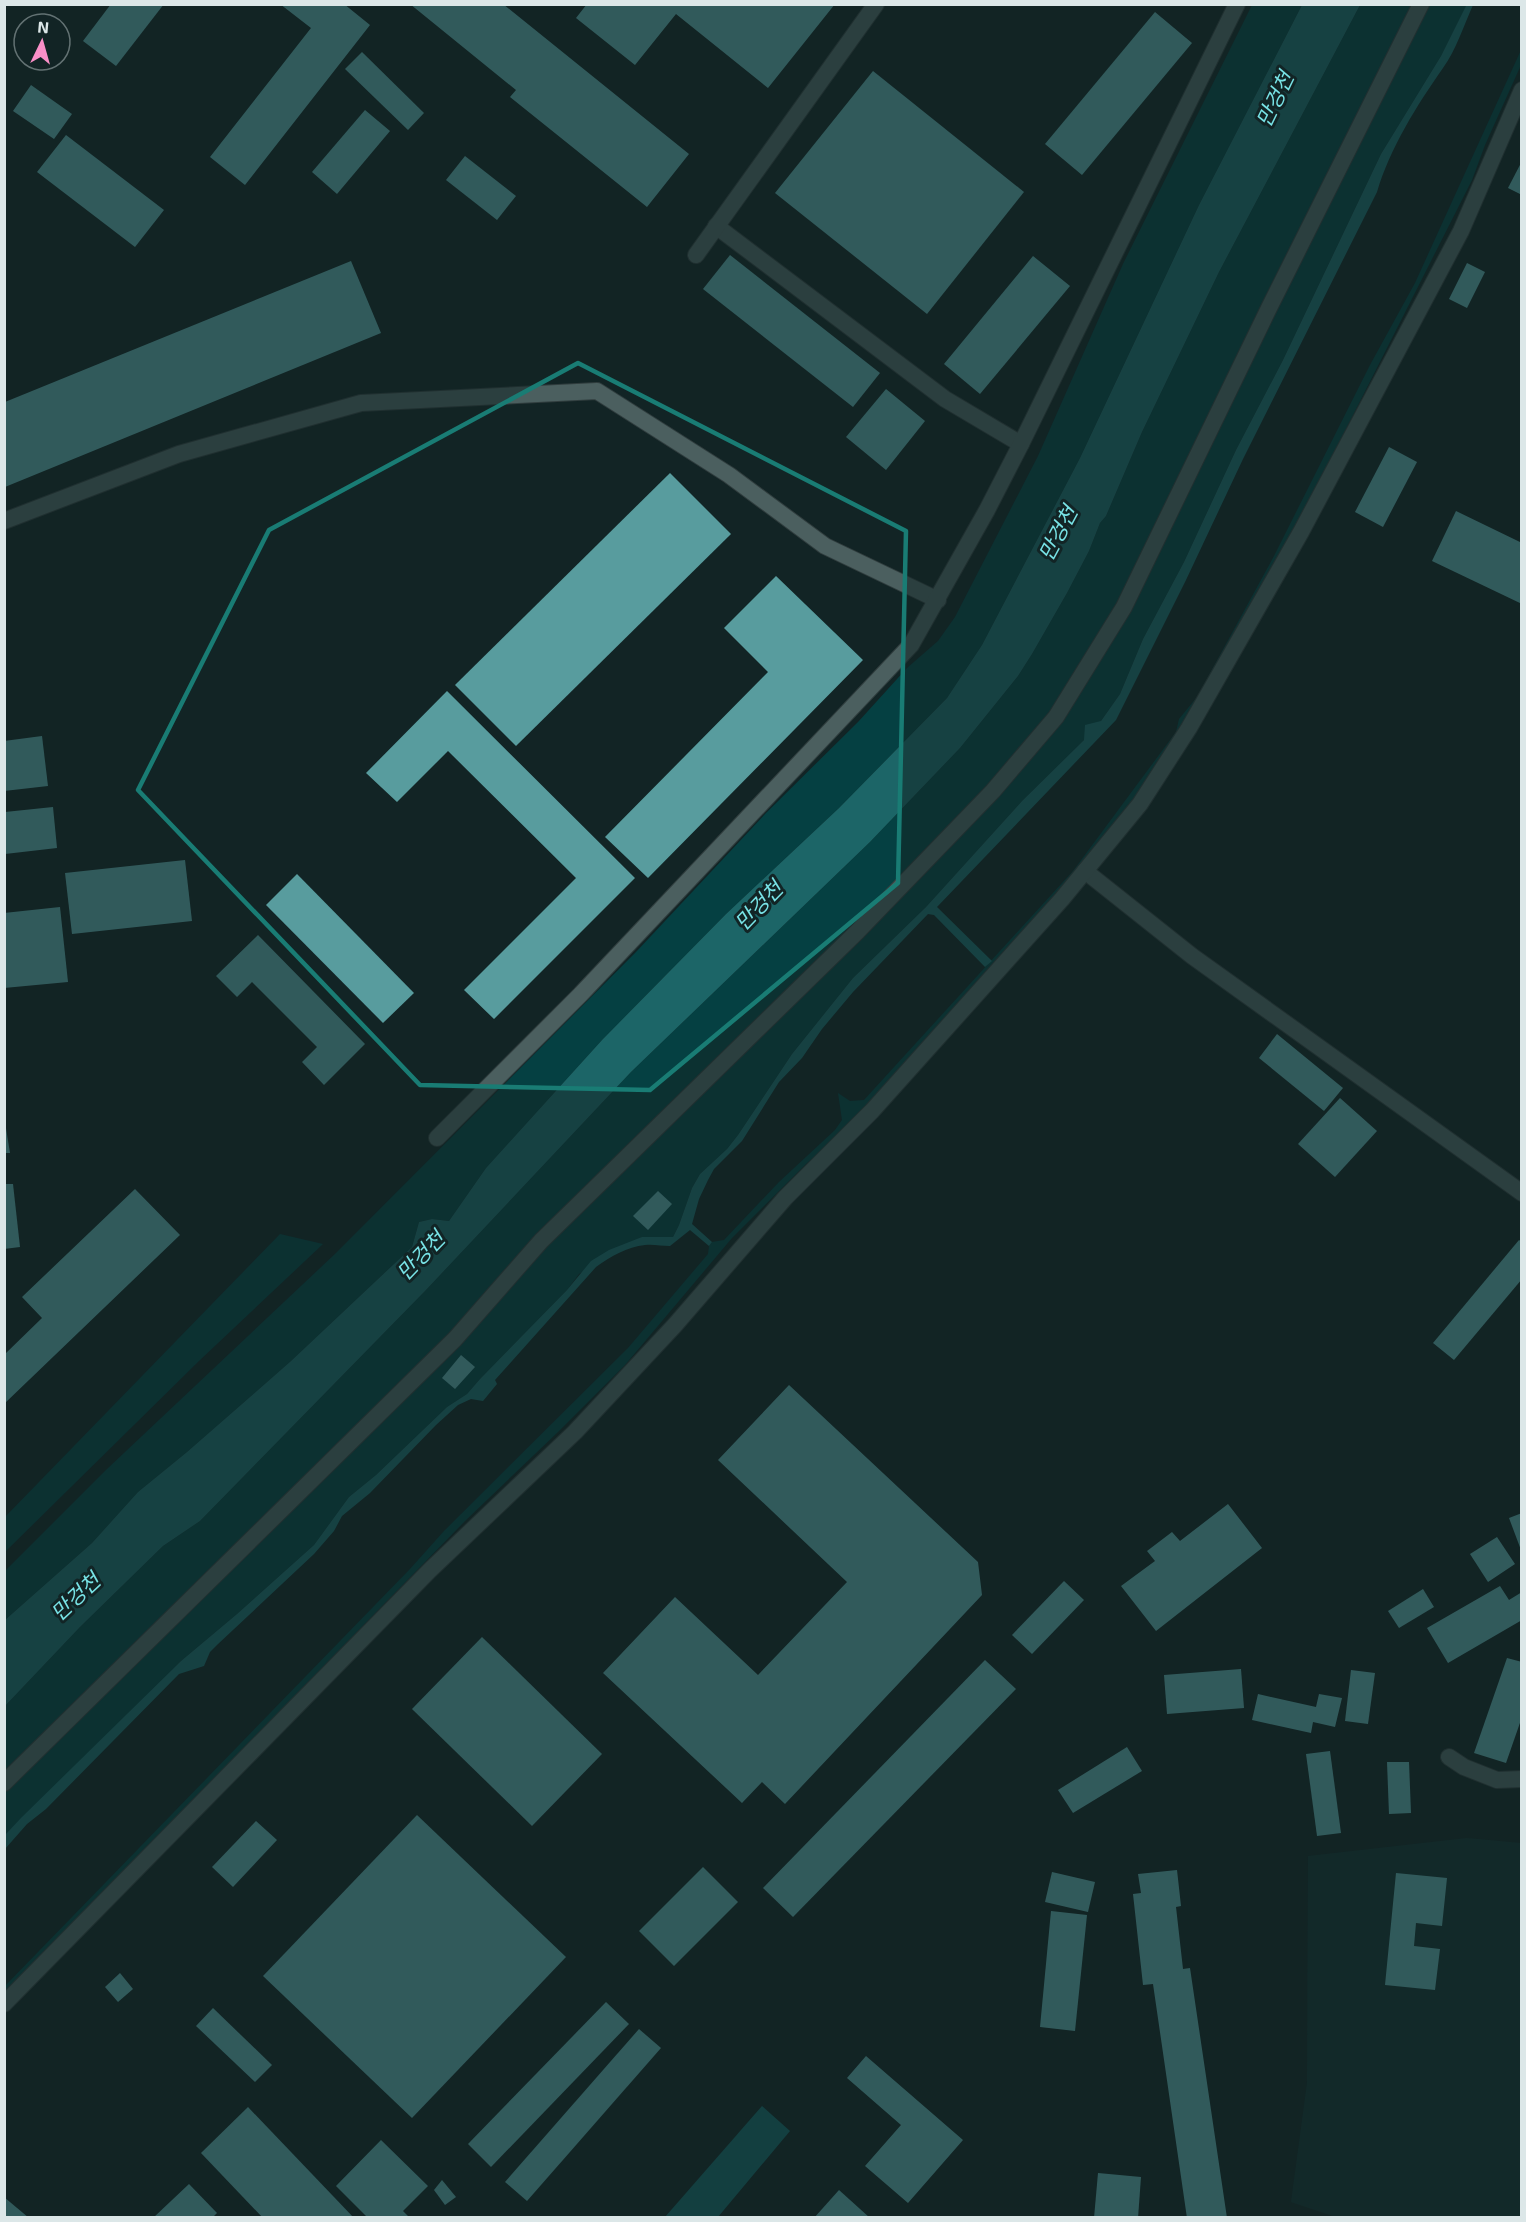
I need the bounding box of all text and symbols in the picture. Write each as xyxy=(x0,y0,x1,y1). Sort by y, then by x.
north arrow xyxy=(12,12,72,72)
text: N xyxy=(37,17,50,37)
water label: 만겅천 xyxy=(1250,65,1299,131)
water label: 만겅천 xyxy=(1032,499,1083,564)
water label: 만겅천 xyxy=(729,874,789,935)
water label: 만겅천 xyxy=(391,1224,451,1285)
water label: 만겅천 xyxy=(45,1565,107,1625)

